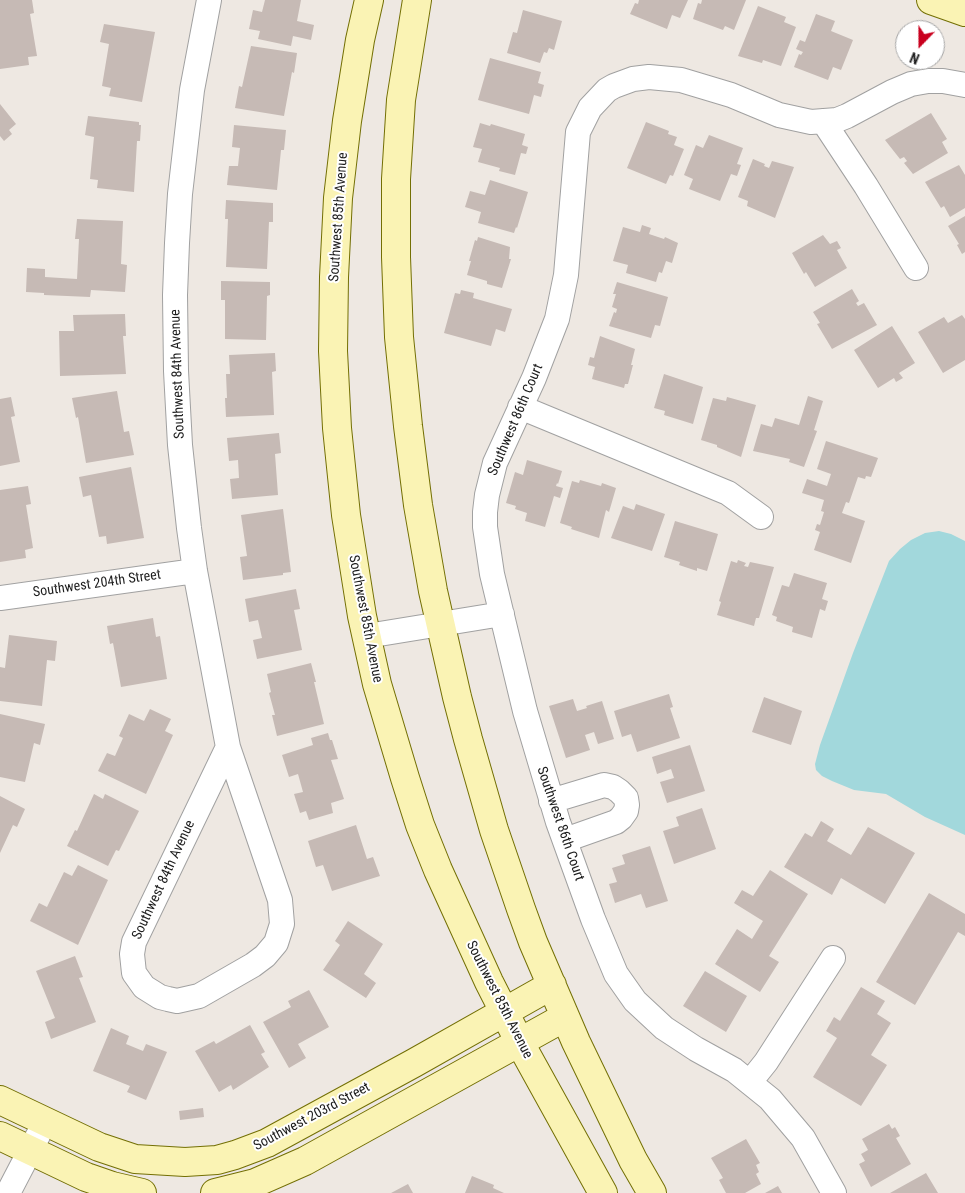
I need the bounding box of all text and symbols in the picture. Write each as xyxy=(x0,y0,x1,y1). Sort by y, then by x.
north arrow xyxy=(895,20,945,70)
text: N xyxy=(908,49,922,67)
street label: Southwest 85th Avenue xyxy=(326,152,352,282)
street label: Southwest 84th Avenue xyxy=(167,309,189,439)
street label: Southwest 86th Court xyxy=(485,362,547,478)
street label: Southwest 85th Avenue xyxy=(344,554,386,684)
street label: Southwest 204th Street xyxy=(32,567,162,601)
street label: Southwest 86th Court xyxy=(533,765,587,883)
street label: Southwest 84th Avenue xyxy=(129,818,199,942)
street label: Southwest 85th Avenue xyxy=(462,938,536,1062)
street label: Southwest 203rd Street xyxy=(251,1079,373,1155)

